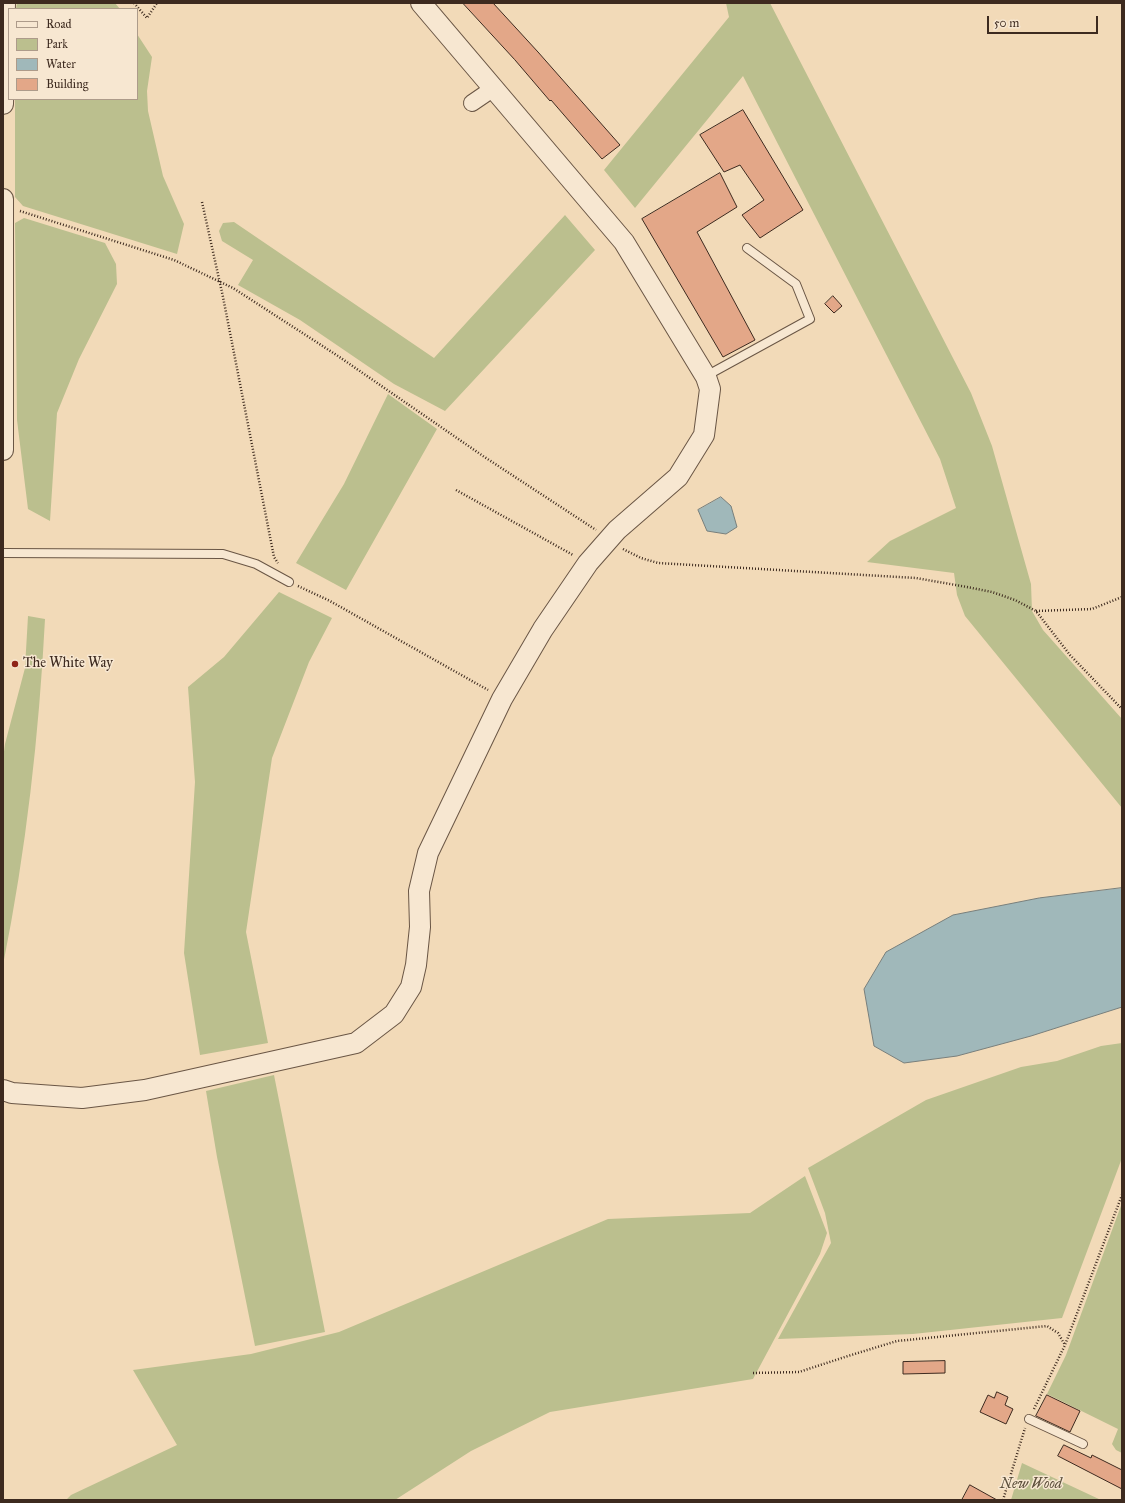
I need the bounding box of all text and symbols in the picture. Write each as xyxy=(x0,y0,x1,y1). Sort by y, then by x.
legend xyxy=(8,8,138,100)
scale bar xyxy=(989,8,1100,34)
text: 50 m xyxy=(994,16,1019,30)
text: Road xyxy=(46,17,72,31)
text: Park xyxy=(46,37,68,51)
text: Water xyxy=(46,57,76,71)
text: Building xyxy=(46,77,88,91)
place label: The White Way xyxy=(23,656,113,672)
marker: The White Way xyxy=(10,659,20,669)
park label: New Wood xyxy=(1000,1477,1062,1493)

